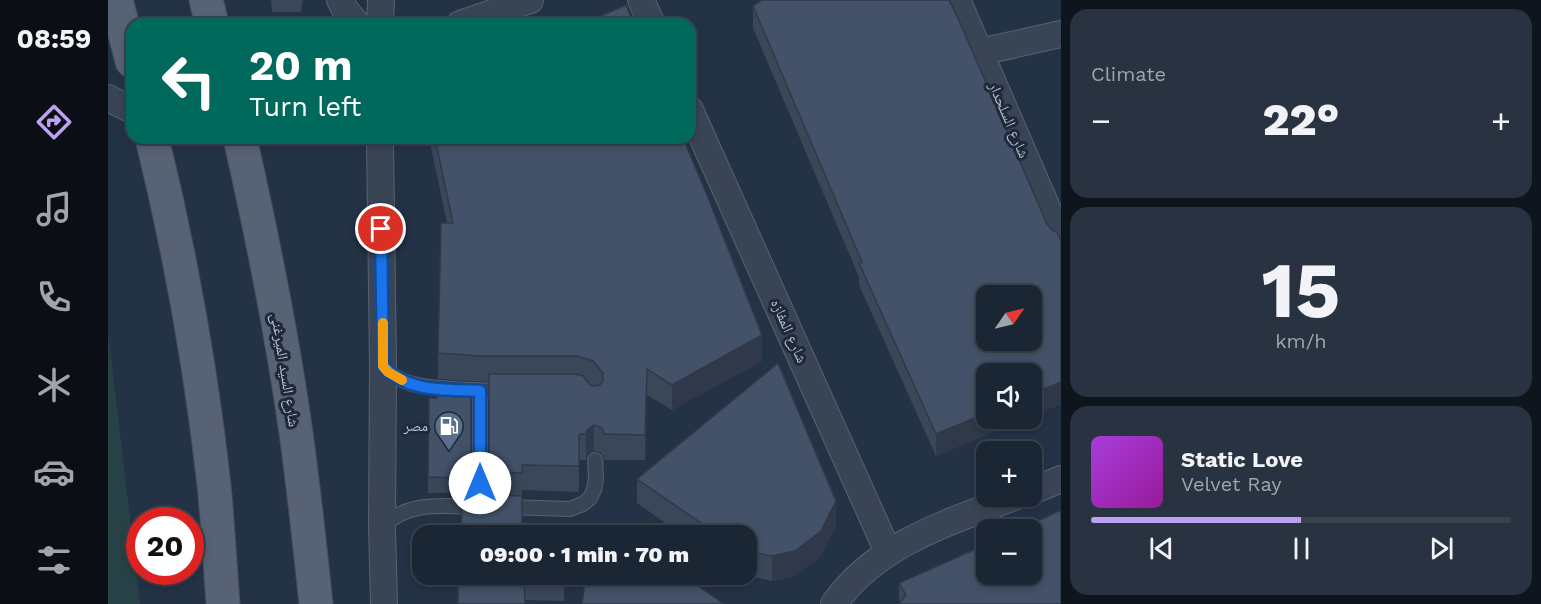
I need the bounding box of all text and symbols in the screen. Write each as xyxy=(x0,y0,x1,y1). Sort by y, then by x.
text: 08:59 xyxy=(17,23,91,55)
text: 20 m xyxy=(249,41,353,90)
icon: left xyxy=(150,42,228,120)
text: Climate xyxy=(1091,62,1166,86)
street label: شارع السلحدار xyxy=(984,79,1033,161)
text: Turn left xyxy=(249,91,361,123)
text: 22° xyxy=(1263,93,1339,146)
icon: directions xyxy=(33,101,75,143)
text: − xyxy=(1091,101,1111,140)
text: + xyxy=(1491,101,1511,140)
icon: music xyxy=(33,188,75,230)
pin xyxy=(355,203,406,254)
icon: arrive xyxy=(364,212,397,245)
text: 15 xyxy=(1261,244,1341,336)
icon: phone xyxy=(33,276,75,318)
north arrow xyxy=(976,285,1042,351)
map controls xyxy=(976,285,1042,585)
street label: شارع المفازه xyxy=(766,296,811,366)
street label: شارع السيد الميرغنى xyxy=(266,312,303,428)
text: km/h xyxy=(1275,329,1327,353)
button: sound xyxy=(976,363,1042,429)
icon: climate xyxy=(33,364,75,406)
fuel station icon: مصر xyxy=(433,410,465,452)
place label: مصر xyxy=(402,417,428,435)
button: + xyxy=(976,441,1042,507)
text: Static Love xyxy=(1181,447,1303,472)
icon: car xyxy=(33,451,75,493)
position arrow xyxy=(448,451,512,515)
text: Velvet Ray xyxy=(1181,472,1282,496)
speed limit sign: 20 xyxy=(126,507,204,585)
button: − xyxy=(976,519,1042,585)
icon: previous xyxy=(1145,532,1178,565)
icon: pause xyxy=(1285,532,1318,565)
icon: next xyxy=(1425,532,1458,565)
icon: filters xyxy=(33,539,75,581)
text: 09:00 · 1 min · 70 m xyxy=(480,542,689,567)

